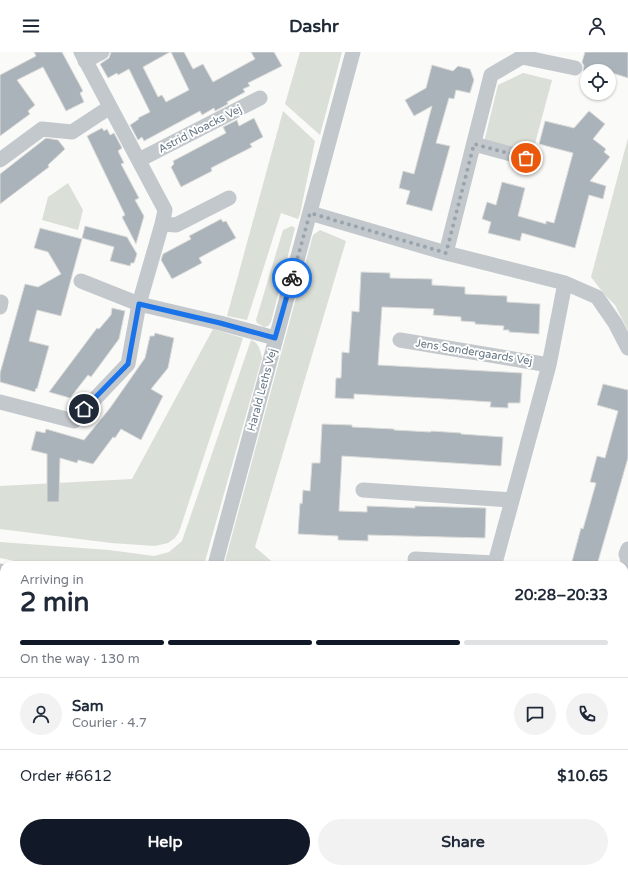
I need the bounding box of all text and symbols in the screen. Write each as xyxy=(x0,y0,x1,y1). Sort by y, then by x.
icon: menu xyxy=(20,15,42,37)
text: Dashr xyxy=(289,15,339,37)
icon: person xyxy=(586,15,608,37)
map controls xyxy=(580,64,616,100)
button: locate xyxy=(580,64,616,100)
street label: Astrid Noacks Vej xyxy=(156,102,244,156)
pin xyxy=(509,141,543,175)
icon: bag xyxy=(515,147,537,169)
courier xyxy=(272,258,312,298)
icon: bike xyxy=(281,267,303,289)
street label: Jens Søndergaards Vej xyxy=(415,336,534,368)
street label: Harald Leths Vej xyxy=(245,347,279,433)
pin xyxy=(67,392,101,426)
icon: home xyxy=(73,398,95,420)
text: Arriving in xyxy=(20,572,84,588)
text: 20:28–20:33 xyxy=(515,586,608,604)
text: 2 min xyxy=(20,587,89,618)
text: On the way · 130 m xyxy=(20,651,140,667)
button: person xyxy=(20,693,62,735)
button: chat xyxy=(514,693,556,735)
button: phone xyxy=(566,693,608,735)
text: Sam xyxy=(72,697,103,715)
text: Courier · 4.7 xyxy=(72,715,147,731)
text: Order #6612 xyxy=(20,767,112,785)
text: $10.65 xyxy=(557,767,608,785)
button: Help xyxy=(20,819,310,865)
button: Share xyxy=(318,819,608,865)

